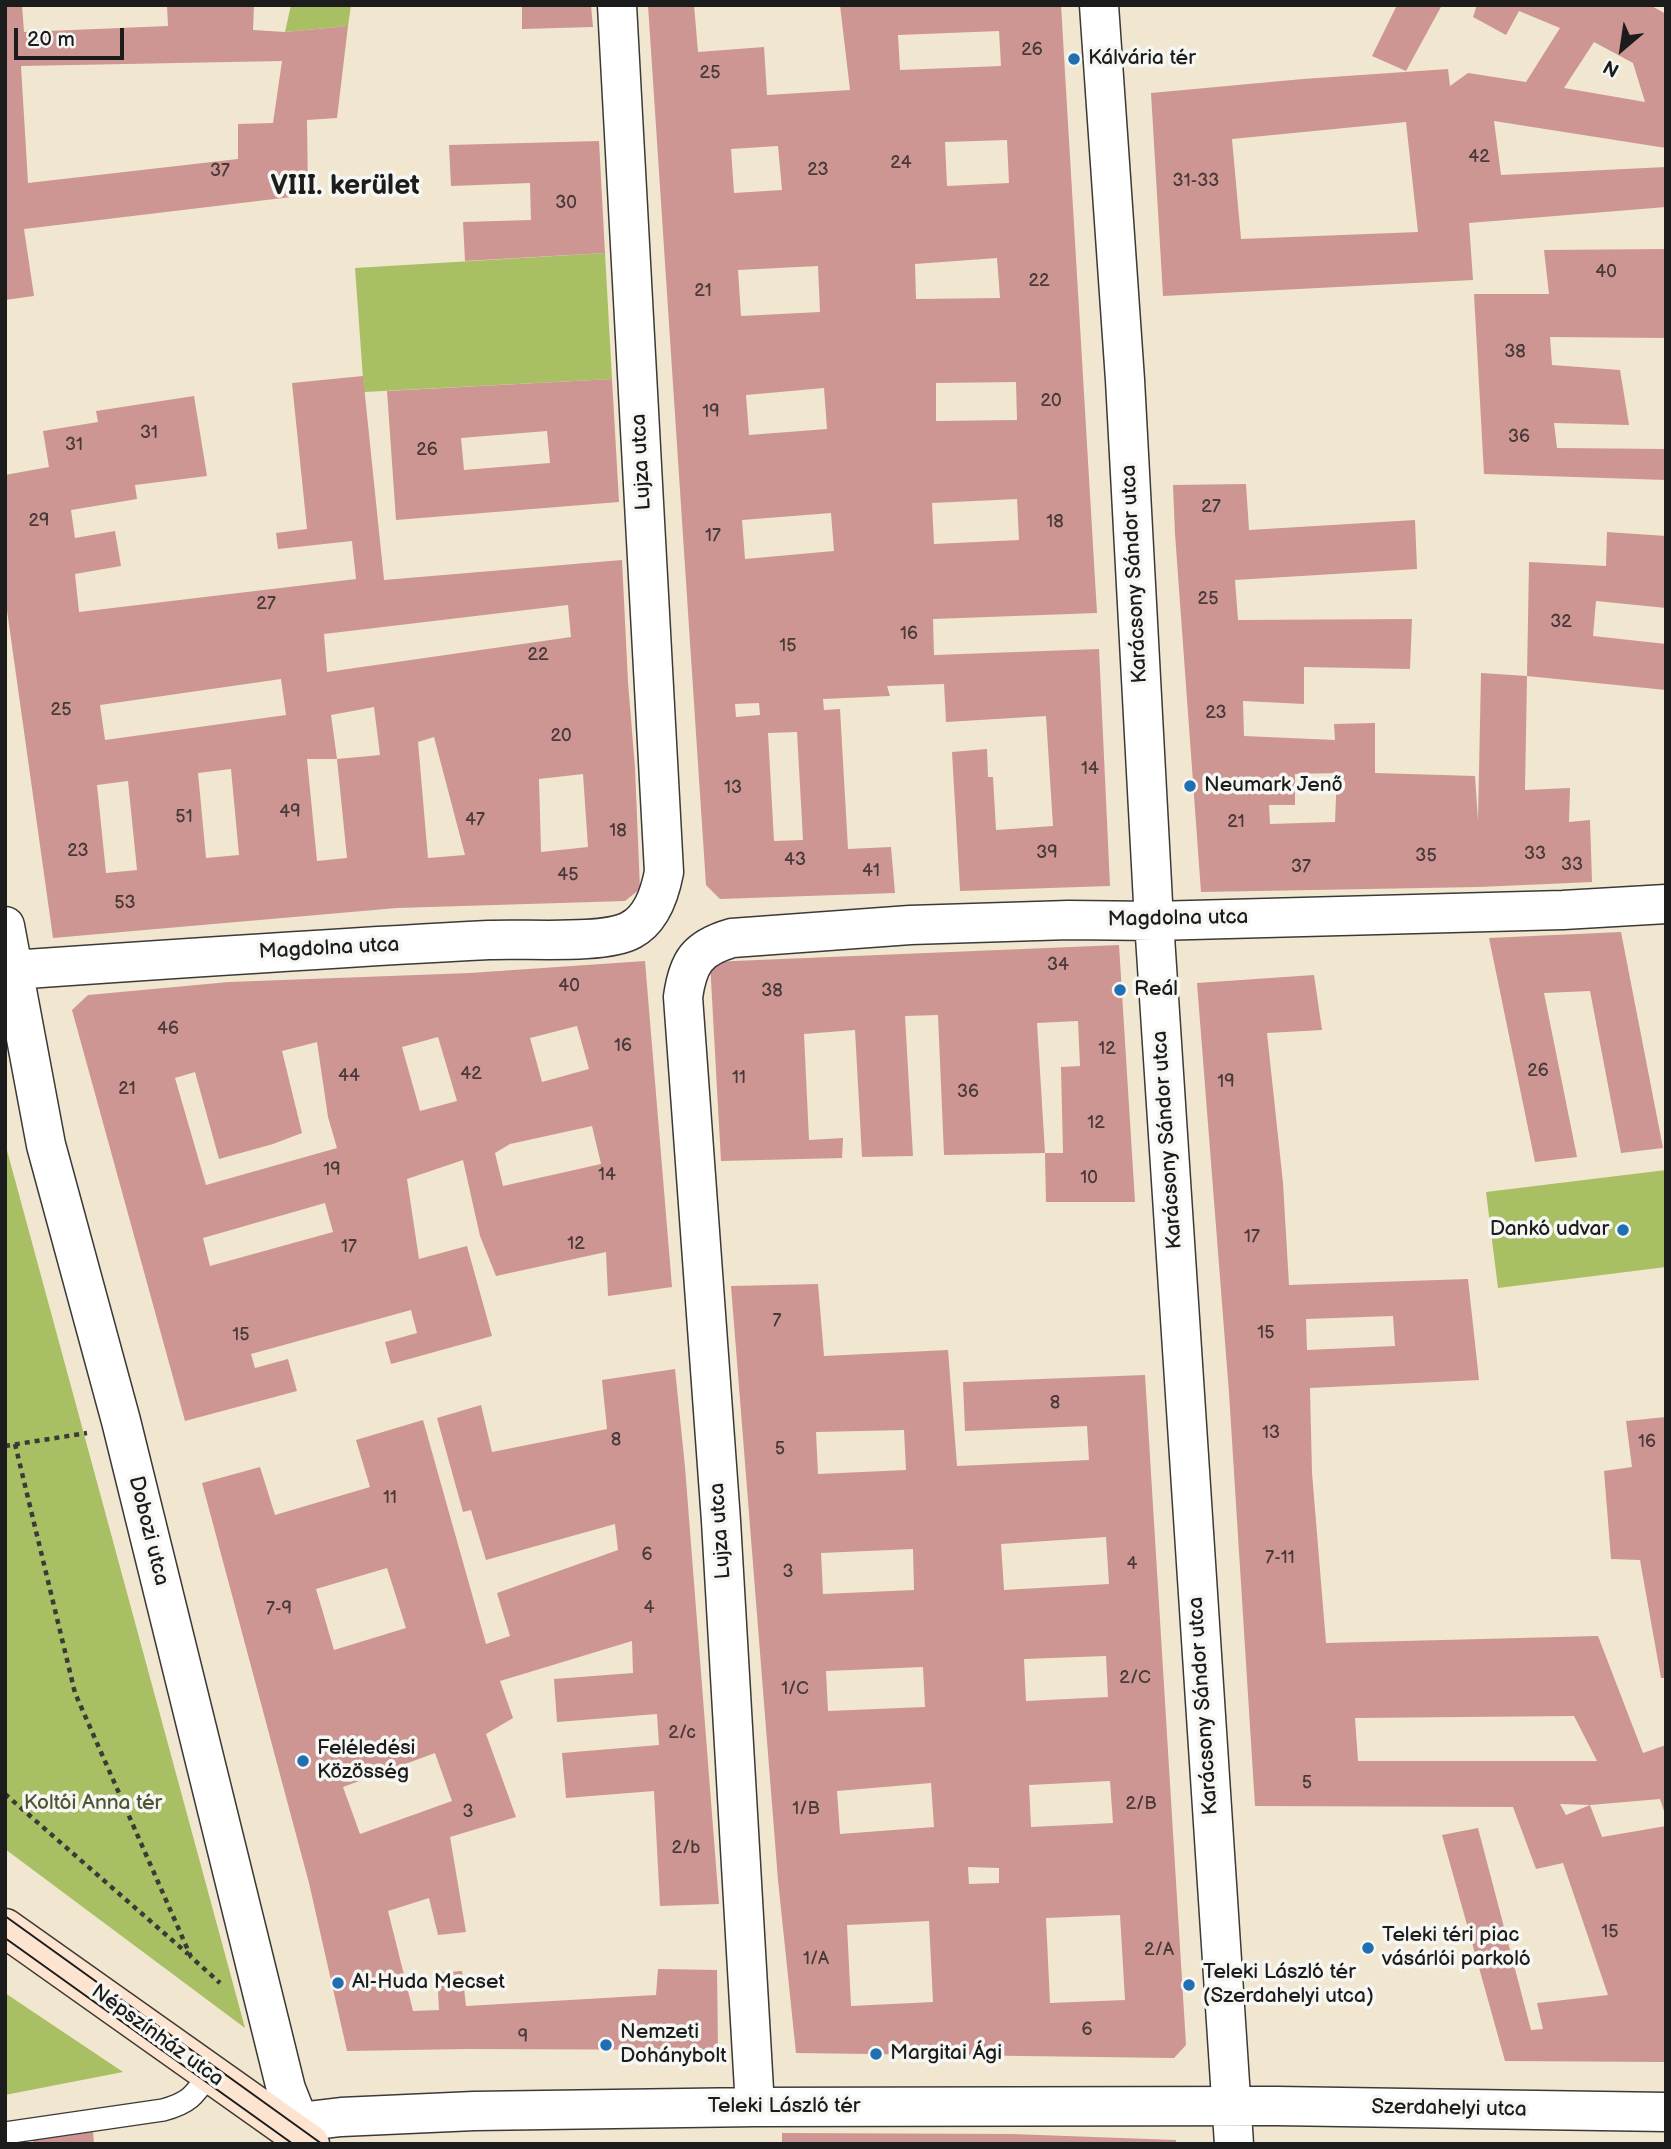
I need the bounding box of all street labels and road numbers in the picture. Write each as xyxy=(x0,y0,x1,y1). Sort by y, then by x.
street label: Lujza utca xyxy=(627,413,657,511)
street label: Karácsony Sándor utca xyxy=(1117,464,1153,684)
street label: Magdolna utca xyxy=(1107,905,1249,933)
street label: Magdolna utca xyxy=(258,933,400,965)
street label: Karácsony Sándor utca xyxy=(1148,1030,1188,1250)
street label: Dobozi utca xyxy=(122,1474,174,1588)
street label: Lujza utca xyxy=(705,1482,737,1580)
street label: Karácsony Sándor utca xyxy=(1184,1596,1224,1816)
street label: Népszínház utca xyxy=(86,1979,228,2093)
street label: Teleki László tér xyxy=(708,2094,860,2120)
street label: Szerdahelyi utca xyxy=(1371,2095,1527,2123)

